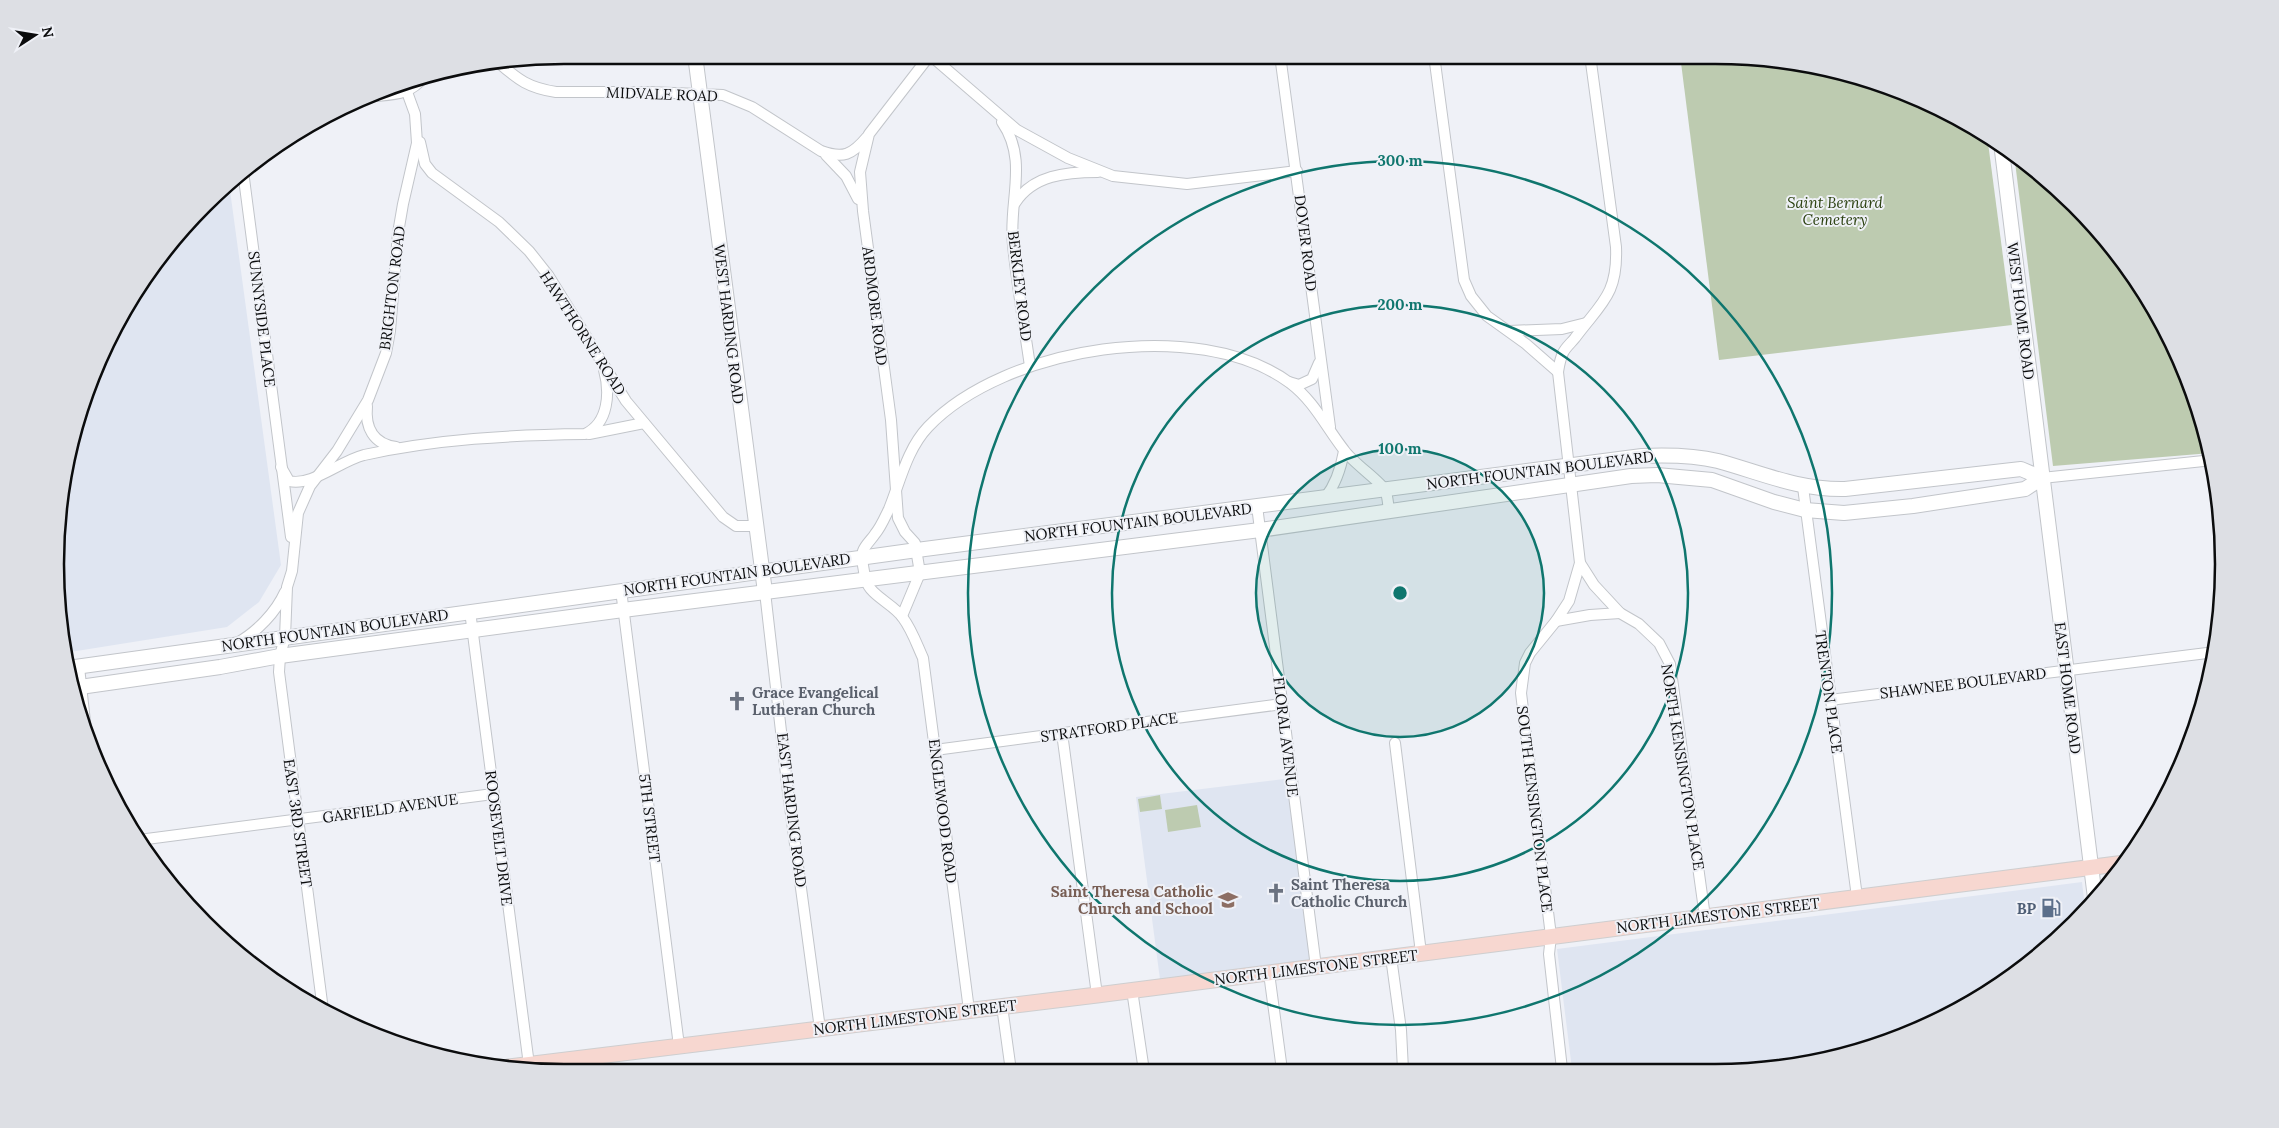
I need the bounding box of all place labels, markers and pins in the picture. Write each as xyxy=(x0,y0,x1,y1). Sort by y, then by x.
centre of rings xyxy=(1391,584,1409,602)
place label: Grace Evangelical Lutheran Church xyxy=(752,683,879,719)
church icon: Grace Evangelical Lutheran Church xyxy=(726,690,748,712)
place label: Saint Theresa Catholic Church xyxy=(1291,875,1408,911)
place label: Saint Theresa Catholic Church and School xyxy=(1051,882,1213,918)
church icon: Saint Theresa Catholic Church xyxy=(1265,882,1287,904)
school or university icon: Saint Theresa Catholic Church and School xyxy=(1217,889,1239,911)
fuel station icon: BP xyxy=(2040,897,2062,919)
place label: BP xyxy=(2017,899,2036,918)

